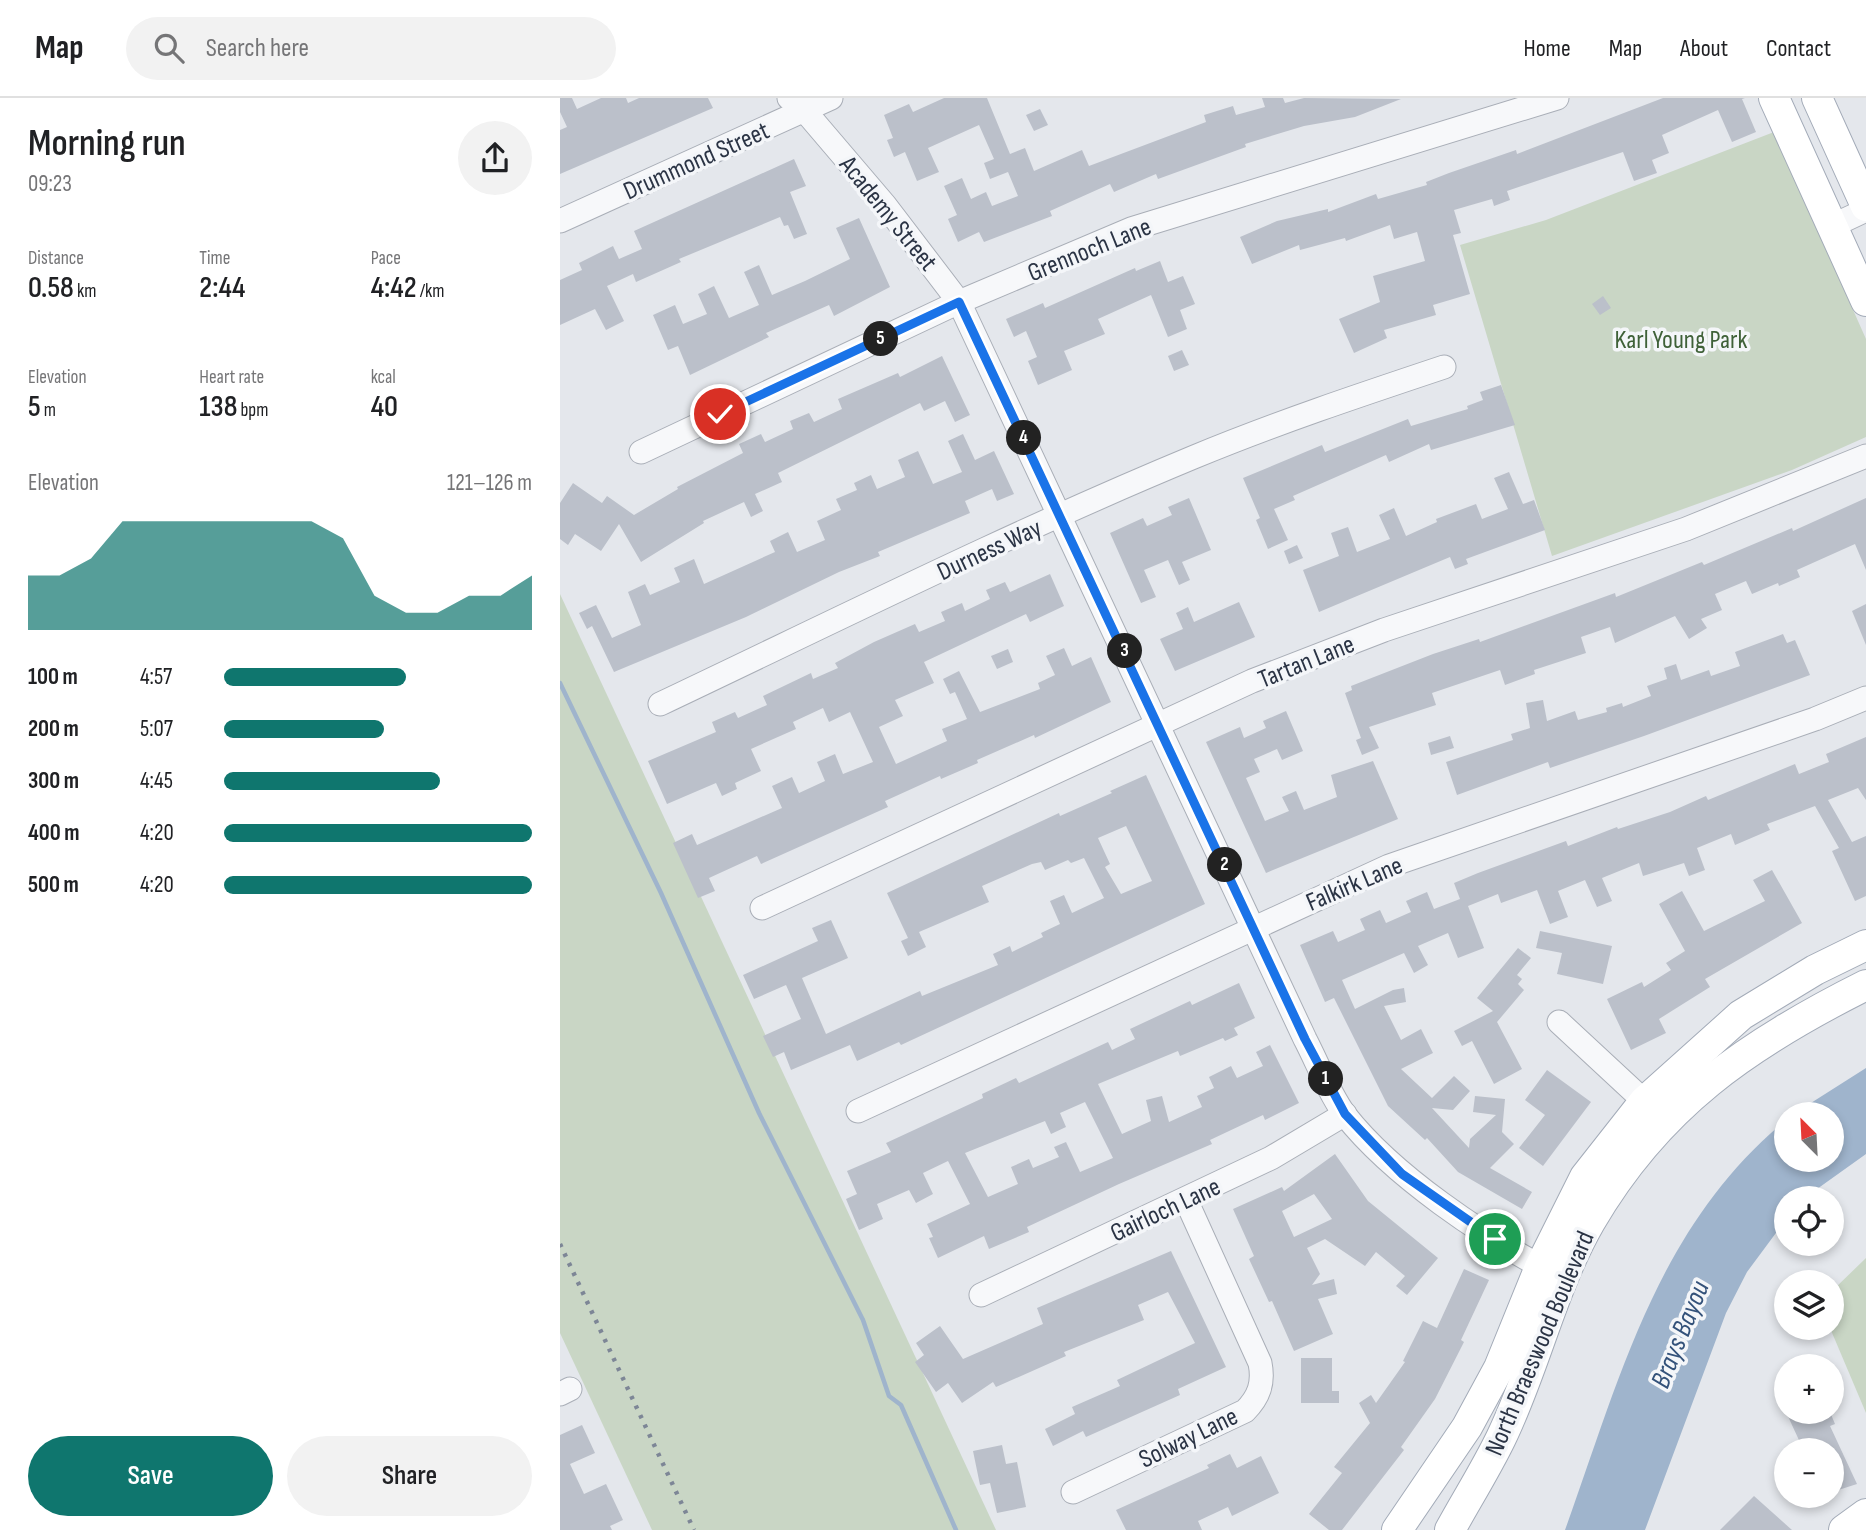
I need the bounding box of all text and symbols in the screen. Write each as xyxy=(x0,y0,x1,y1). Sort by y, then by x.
search box xyxy=(126,17,616,80)
text: Map xyxy=(35,28,84,68)
icon: search xyxy=(150,29,188,67)
text: Search here xyxy=(206,33,309,64)
text: Home xyxy=(1523,34,1571,63)
text: Map xyxy=(1609,34,1642,63)
text: About xyxy=(1680,34,1728,63)
text: Contact xyxy=(1766,34,1831,63)
street label: Drummond Street xyxy=(619,115,774,207)
text: Morning run xyxy=(28,121,186,166)
button: share xyxy=(458,121,532,195)
street label: Academy Street xyxy=(832,150,944,278)
text: 09:23 xyxy=(28,170,72,198)
street label: Grennoch Lane xyxy=(1023,212,1156,289)
text: Distance xyxy=(28,247,84,270)
text: Time xyxy=(199,247,230,270)
text: Pace xyxy=(371,247,401,270)
text: 0.58 xyxy=(28,270,74,306)
text: 2:44 xyxy=(199,270,245,306)
text: 4:42 xyxy=(371,270,417,306)
text: km xyxy=(74,280,96,303)
text: /km xyxy=(417,280,444,303)
pin: 5 xyxy=(864,322,898,356)
park label: Karl Young Park xyxy=(1615,325,1748,356)
text: 5 xyxy=(876,327,885,350)
text: Elevation xyxy=(28,366,87,389)
text: Heart rate xyxy=(199,366,264,389)
text: kcal xyxy=(371,366,396,389)
pin xyxy=(690,384,750,444)
text: 5 xyxy=(28,389,41,425)
text: 138 xyxy=(199,389,237,425)
text: 40 xyxy=(371,389,398,425)
icon: check xyxy=(701,395,739,433)
text: m xyxy=(41,399,56,422)
text: bpm xyxy=(237,399,268,422)
pin: 4 xyxy=(1007,420,1042,456)
text: 4 xyxy=(1019,426,1028,449)
text: Elevation xyxy=(28,469,99,497)
text: 121–126 m xyxy=(447,469,532,497)
street label: Durness Way xyxy=(933,513,1047,588)
street label: Tartan Lane xyxy=(1254,629,1359,696)
pin: 3 xyxy=(1108,634,1142,668)
text: 3 xyxy=(1120,639,1129,662)
text: 100 m xyxy=(28,663,78,691)
text: 4:57 xyxy=(140,663,172,691)
text: 200 m xyxy=(28,715,79,743)
text: 5:07 xyxy=(140,715,173,743)
text: 300 m xyxy=(28,767,79,795)
text: 4:45 xyxy=(140,767,173,795)
text: 400 m xyxy=(28,819,79,847)
text: 4:20 xyxy=(140,819,174,847)
pin: 2 xyxy=(1208,848,1242,882)
street label: Falkirk Lane xyxy=(1302,850,1407,919)
text: 2 xyxy=(1220,853,1229,876)
text: 500 m xyxy=(28,871,79,899)
text: 4:20 xyxy=(140,871,174,899)
pin: 1 xyxy=(1308,1062,1344,1096)
text: 1 xyxy=(1322,1067,1329,1090)
north arrow xyxy=(1774,1102,1844,1172)
map controls xyxy=(1774,1102,1844,1508)
street label: Gairloch Lane xyxy=(1106,1171,1226,1249)
button: locate xyxy=(1774,1186,1844,1256)
pin xyxy=(1465,1209,1525,1269)
icon: arrive xyxy=(1476,1220,1514,1258)
street label: North Braeswood Boulevard xyxy=(1479,1227,1602,1460)
button: layers xyxy=(1774,1270,1844,1340)
water label: Brays Bayou xyxy=(1644,1276,1717,1393)
button: + xyxy=(1774,1354,1844,1424)
street label: Solway Lane xyxy=(1134,1401,1243,1476)
button: Save xyxy=(28,1436,273,1516)
button: Share xyxy=(287,1436,532,1516)
button: − xyxy=(1774,1438,1844,1508)

